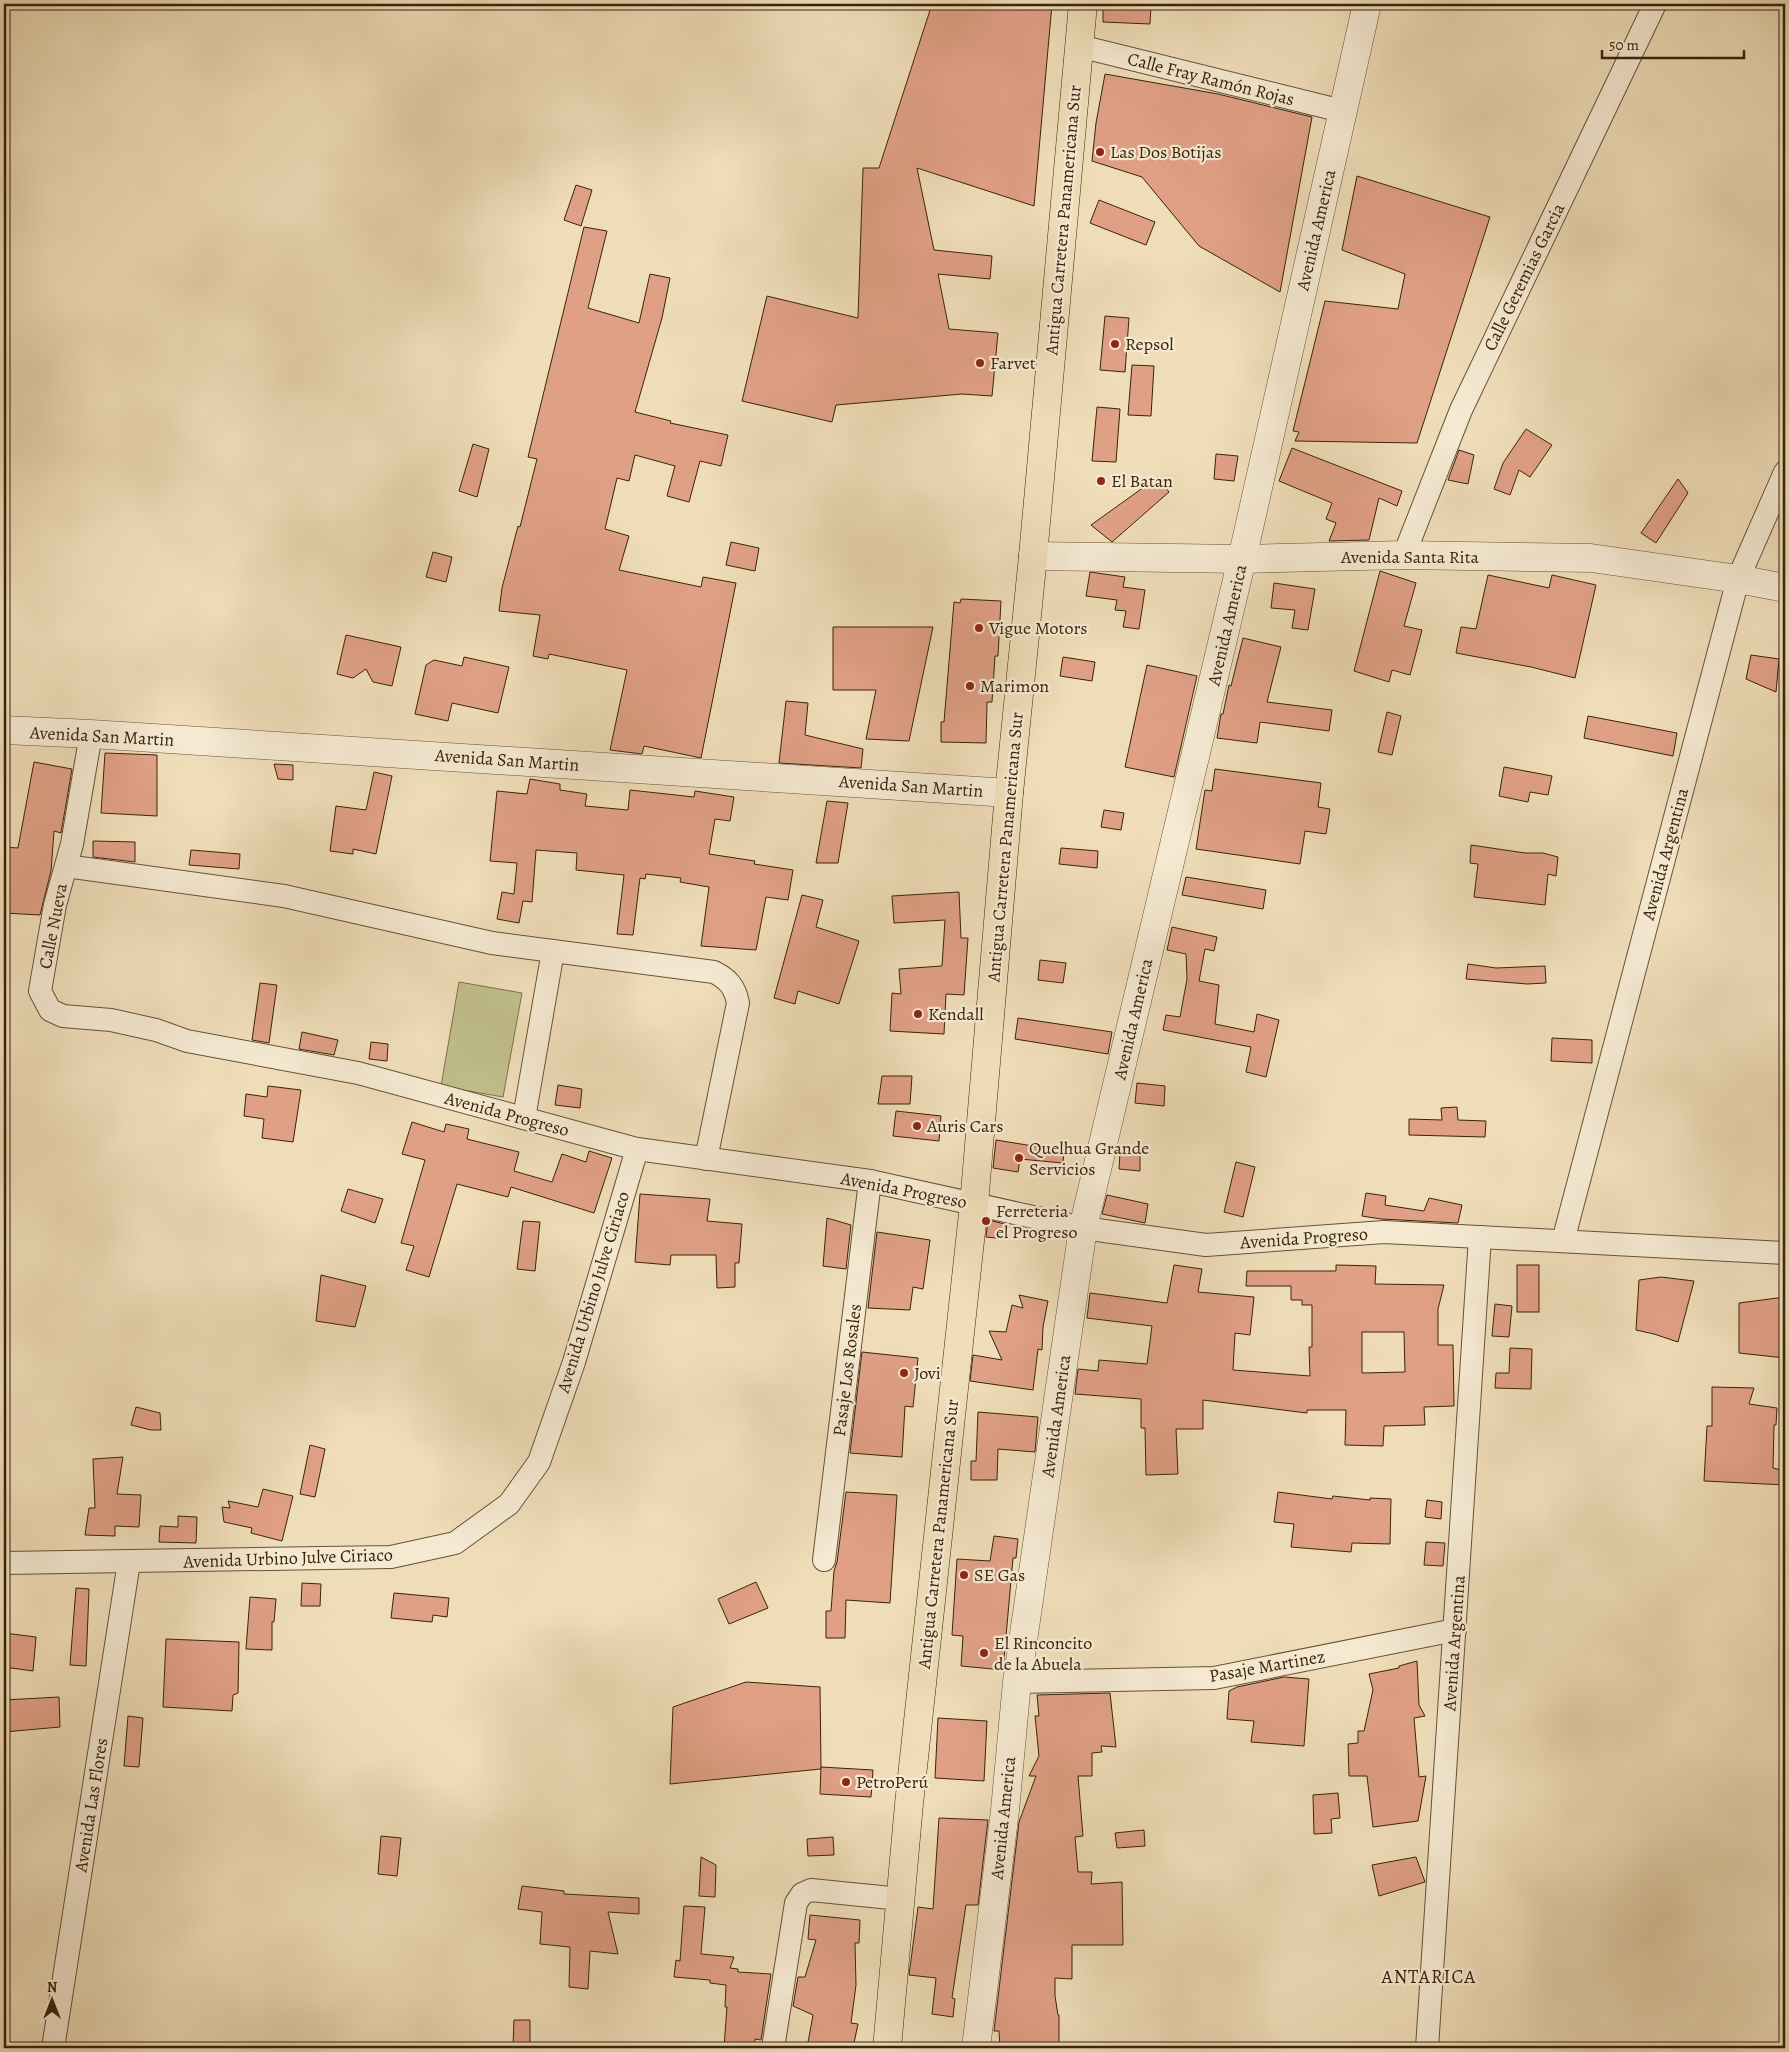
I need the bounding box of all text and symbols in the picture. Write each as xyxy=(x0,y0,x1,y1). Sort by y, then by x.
scale bar xyxy=(1602,28,1744,60)
text: 50 m xyxy=(1609,35,1639,55)
street label: Calle Fray Ramón Rojas xyxy=(1125,47,1297,111)
street label: Antigua Carretera Panamericana Sur xyxy=(1039,84,1087,357)
place label: Las Dos Botijas xyxy=(1110,140,1221,164)
marker: Las Dos Botijas xyxy=(1094,146,1106,158)
street label: Avenida America xyxy=(1290,167,1342,294)
street label: Calle Geremias Garcia xyxy=(1478,198,1571,355)
place label: Repsol xyxy=(1125,332,1174,356)
marker: Repsol xyxy=(1109,338,1121,350)
place label: Farvet xyxy=(990,351,1036,375)
marker: Farvet xyxy=(974,357,986,369)
place label: El Batan xyxy=(1111,469,1173,493)
marker: El Batan xyxy=(1095,475,1107,487)
street label: Avenida Santa Rita xyxy=(1340,545,1480,569)
street label: Avenida America xyxy=(1201,562,1253,689)
place label: Vigue Motors xyxy=(988,616,1088,640)
marker: Vigue Motors xyxy=(973,622,985,634)
place label: Marimon xyxy=(980,674,1049,698)
marker: Marimon xyxy=(964,680,976,692)
street label: Antigua Carretera Panamericana Sur xyxy=(981,711,1029,984)
street label: Avenida San Martin xyxy=(28,720,175,752)
street label: Avenida San Martin xyxy=(433,743,580,777)
street label: Avenida San Martin xyxy=(837,769,984,803)
street label: Avenida Argentina xyxy=(1636,785,1694,924)
street label: Calle Nueva xyxy=(33,880,73,971)
street label: Avenida America xyxy=(1107,956,1159,1083)
place label: Kendall xyxy=(928,1002,984,1026)
marker: Kendall xyxy=(912,1008,924,1020)
street label: Avenida Progreso xyxy=(441,1086,572,1142)
place label: Auris Cars xyxy=(926,1114,1003,1138)
marker: Auris Cars xyxy=(911,1120,923,1132)
place label: Quelhua Grande Servicios xyxy=(1029,1136,1149,1181)
marker: Quelhua Grande Servicios xyxy=(1013,1152,1025,1164)
street label: Avenida Progreso xyxy=(838,1166,969,1214)
street label: Avenida Urbino Julve Ciriaco xyxy=(551,1188,635,1397)
place label: Ferreteria el Progreso xyxy=(996,1199,1077,1244)
marker: Ferreteria el Progreso xyxy=(980,1215,992,1227)
street label: Avenida Progreso xyxy=(1238,1222,1369,1255)
street label: Pasaje Los Rosales xyxy=(827,1302,867,1438)
street label: Avenida America xyxy=(1035,1353,1077,1480)
place label: Jovi xyxy=(914,1361,941,1385)
marker: Jovi xyxy=(898,1367,910,1379)
street label: Antigua Carretera Panamericana Sur xyxy=(912,1398,964,1671)
street label: Avenida Urbino Julve Ciriaco xyxy=(182,1542,393,1574)
place label: SE Gas xyxy=(974,1563,1025,1587)
marker: SE Gas xyxy=(958,1569,970,1581)
street label: Avenida Argentina xyxy=(1437,1574,1471,1713)
place label: El Rinconcito de la Abuela xyxy=(994,1631,1092,1676)
street label: Pasaje Martinez xyxy=(1207,1644,1327,1688)
marker: El Rinconcito de la Abuela xyxy=(978,1647,990,1659)
street label: Avenida Las Flores xyxy=(68,1736,113,1875)
street label: Avenida America xyxy=(985,1755,1021,1882)
place label: PetroPerú xyxy=(856,1770,928,1794)
marker: PetroPerú xyxy=(840,1776,852,1788)
district label: ANTARICA xyxy=(1381,1964,1476,1990)
north arrow xyxy=(28,1974,78,2024)
text: N xyxy=(47,1978,57,1997)

